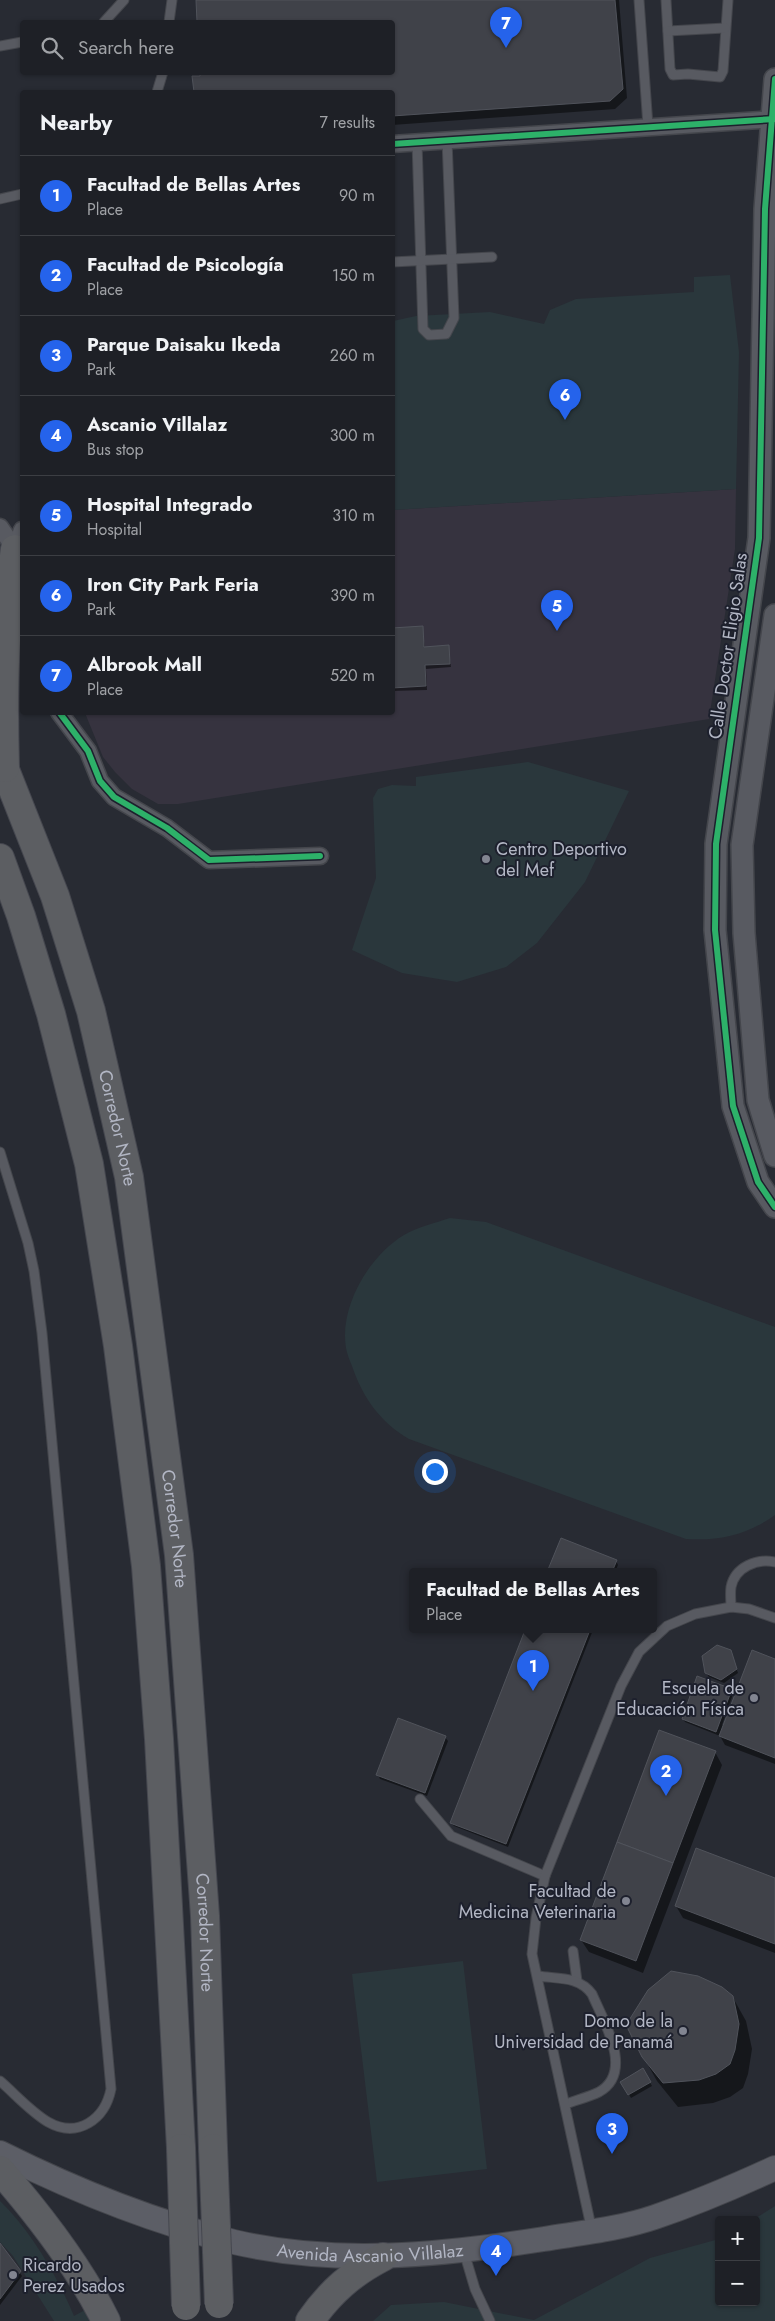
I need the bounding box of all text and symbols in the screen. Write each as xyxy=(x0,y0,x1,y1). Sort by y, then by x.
pin: 7 xyxy=(490,7,522,48)
search box xyxy=(20,20,395,75)
icon: search xyxy=(38,34,66,62)
text: Search here xyxy=(78,34,174,61)
text: Nearby xyxy=(40,108,112,138)
text: 7 results xyxy=(319,111,375,134)
text: Facultad de Bellas Artes xyxy=(87,171,300,198)
text: 1 xyxy=(52,184,60,207)
text: 90 m xyxy=(339,184,375,207)
text: Place xyxy=(87,198,123,221)
text: Facultad de Psicología xyxy=(87,251,284,278)
text: 2 xyxy=(51,264,61,287)
text: 150 m xyxy=(332,264,375,287)
text: Place xyxy=(87,278,123,301)
text: Parque Daisaku Ikeda xyxy=(87,331,281,358)
text: 3 xyxy=(51,344,61,367)
text: 260 m xyxy=(330,344,375,367)
text: Park xyxy=(87,358,116,381)
pin: 6 xyxy=(549,379,581,420)
text: Ascanio Villalaz xyxy=(87,411,227,438)
text: 4 xyxy=(50,424,62,447)
text: 300 m xyxy=(330,424,375,447)
text: Bus stop xyxy=(87,438,144,461)
text: Hospital Integrado xyxy=(87,491,252,518)
text: 5 xyxy=(51,504,61,527)
text: 310 m xyxy=(332,504,375,527)
text: Hospital xyxy=(87,518,142,541)
street label: Calle Doctor Eligio Salas xyxy=(702,551,754,741)
text: Iron City Park Feria xyxy=(87,571,259,598)
text: 6 xyxy=(51,584,61,607)
text: 390 m xyxy=(330,584,375,607)
pin: 5 xyxy=(541,590,573,631)
text: Park xyxy=(87,598,116,621)
text: Albrook Mall xyxy=(87,651,202,678)
text: 7 xyxy=(51,664,61,687)
text: 520 m xyxy=(330,664,375,687)
text: Place xyxy=(87,678,123,701)
place label: Centro Deportivo del Mef xyxy=(496,836,627,883)
marker: Centro Deportivo del Mef xyxy=(480,853,492,865)
street label: Corredor Norte xyxy=(92,1067,143,1188)
your location xyxy=(422,1459,448,1485)
street label: Corredor Norte xyxy=(155,1468,194,1589)
popup xyxy=(409,1568,657,1633)
text: Facultad de Bellas Artes xyxy=(426,1576,640,1603)
text: Place xyxy=(426,1603,462,1626)
pin: 1 xyxy=(517,1650,549,1691)
place label: Escuela de Educación Física xyxy=(616,1675,744,1722)
marker: Escuela de Educación Física xyxy=(748,1692,760,1704)
pin: 2 xyxy=(650,1755,682,1796)
street label: Corredor Norte xyxy=(189,1872,221,1992)
place label: Facultad de Medicina Veterinaria xyxy=(459,1878,616,1925)
marker: Facultad de Medicina Veterinaria xyxy=(620,1895,632,1907)
place label: Domo de la Universidad de Panamá xyxy=(494,2008,673,2055)
marker: Domo de la Universidad de Panamá xyxy=(677,2025,689,2037)
pin: 3 xyxy=(596,2113,628,2154)
map controls xyxy=(715,2216,760,2306)
button: + xyxy=(715,2216,760,2261)
pin: 4 xyxy=(480,2235,512,2276)
street label: Avenida Ascanio Villalaz xyxy=(275,2237,465,2269)
place label: Ricardo Perez Usados xyxy=(23,2252,125,2299)
button: − xyxy=(715,2261,760,2306)
marker: Ricardo Perez Usados xyxy=(7,2269,19,2281)

